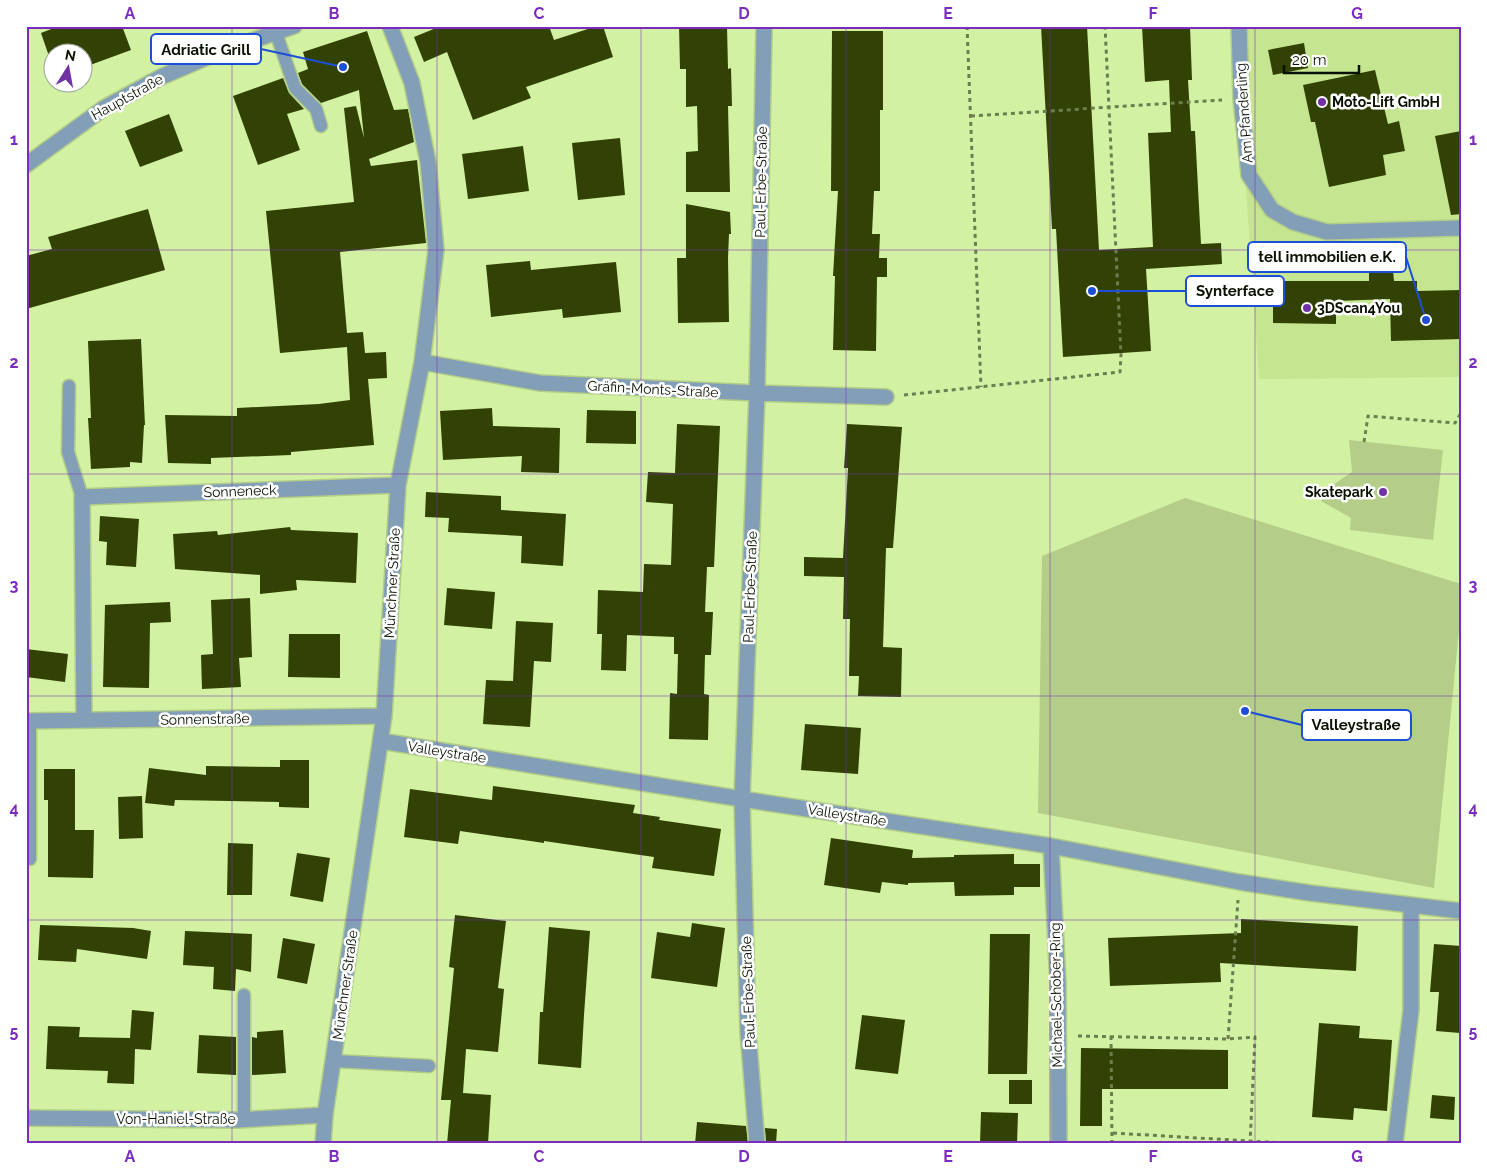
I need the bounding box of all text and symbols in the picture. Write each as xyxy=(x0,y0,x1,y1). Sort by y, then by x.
text: A xyxy=(125,4,136,23)
text: B xyxy=(329,4,340,23)
text: C xyxy=(534,4,545,23)
text: D xyxy=(738,4,750,23)
text: E xyxy=(943,4,953,23)
text: F xyxy=(1148,4,1158,23)
text: G xyxy=(1351,4,1363,23)
callout: Adriatic Grill xyxy=(151,34,261,64)
text: Adriatic Grill xyxy=(161,41,251,59)
north arrow xyxy=(42,42,92,92)
scale bar xyxy=(1284,42,1360,74)
text: N xyxy=(64,46,77,64)
text: 20 m xyxy=(1292,51,1327,69)
street label: Am Pfanderling xyxy=(1233,62,1255,164)
street label: Hauptstraße xyxy=(88,71,166,123)
place label: Moto-Lift GmbH xyxy=(1332,94,1440,110)
marker: Moto-Lift GmbH xyxy=(1316,96,1328,108)
street label: Paul-Erbe-Straße xyxy=(752,126,770,238)
text: 1 xyxy=(10,130,18,149)
text: 1 xyxy=(1469,130,1477,149)
callout: tell immobilien e.K. xyxy=(1248,242,1406,272)
text: tell immobilien e.K. xyxy=(1258,248,1396,266)
callout: Synterface xyxy=(1186,276,1284,306)
text: Synterface xyxy=(1196,282,1274,300)
place label: 3DScan4You xyxy=(1317,300,1400,316)
marker: 3DScan4You xyxy=(1301,302,1313,314)
text: 2 xyxy=(9,353,19,372)
text: 2 xyxy=(1468,353,1478,372)
street label: Gräfin-Monts-Straße xyxy=(587,378,719,400)
street label: Sonneneck xyxy=(203,482,277,500)
place label: Skatepark xyxy=(1305,484,1373,500)
marker: Skatepark xyxy=(1377,486,1389,498)
street label: Münchner Straße xyxy=(381,527,403,639)
street label: Paul-Erbe-Straße xyxy=(740,531,760,643)
text: 3 xyxy=(10,576,19,595)
text: 3 xyxy=(1469,576,1478,595)
street label: Sonnenstraße xyxy=(160,710,250,728)
callout: Valleystraße xyxy=(1302,710,1411,740)
text: Valleystraße xyxy=(1311,716,1401,734)
street label: Valleystraße xyxy=(407,738,487,766)
text: 4 xyxy=(9,799,19,818)
text: 4 xyxy=(1468,799,1478,818)
street label: Valleystraße xyxy=(807,801,887,829)
street label: Michael-Schober-Ring xyxy=(1047,922,1065,1068)
street label: Münchner Straße xyxy=(329,929,361,1041)
street label: Paul-Erbe-Straße xyxy=(738,936,758,1048)
text: 5 xyxy=(10,1022,19,1041)
text: 5 xyxy=(1469,1022,1478,1041)
street label: Von-Haniel-Straße xyxy=(116,1111,236,1127)
text: A xyxy=(125,1147,136,1166)
text: B xyxy=(329,1147,340,1166)
text: C xyxy=(534,1147,545,1166)
text: D xyxy=(738,1147,750,1166)
text: E xyxy=(943,1147,953,1166)
text: F xyxy=(1148,1147,1158,1166)
text: G xyxy=(1351,1147,1363,1166)

